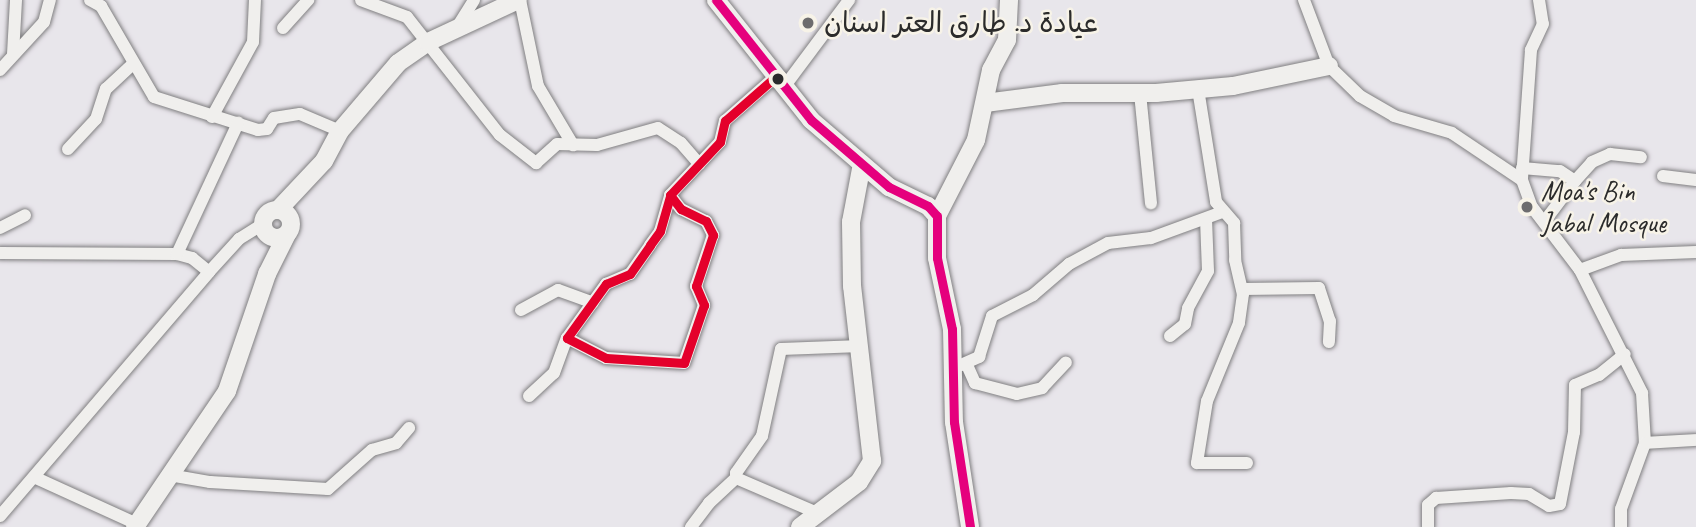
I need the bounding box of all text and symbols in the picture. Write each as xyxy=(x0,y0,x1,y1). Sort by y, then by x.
place label: عيادة د. طارق العتر اسنان xyxy=(824,6,1098,40)
marker: عيادة د. طارق العتر اسنان xyxy=(798,13,818,33)
unlabelled marker xyxy=(771,72,785,86)
place label: Moa's Bin Jabal Mosque xyxy=(1541,174,1666,240)
marker: Moa's Bin Jabal Mosque xyxy=(1519,199,1535,215)

